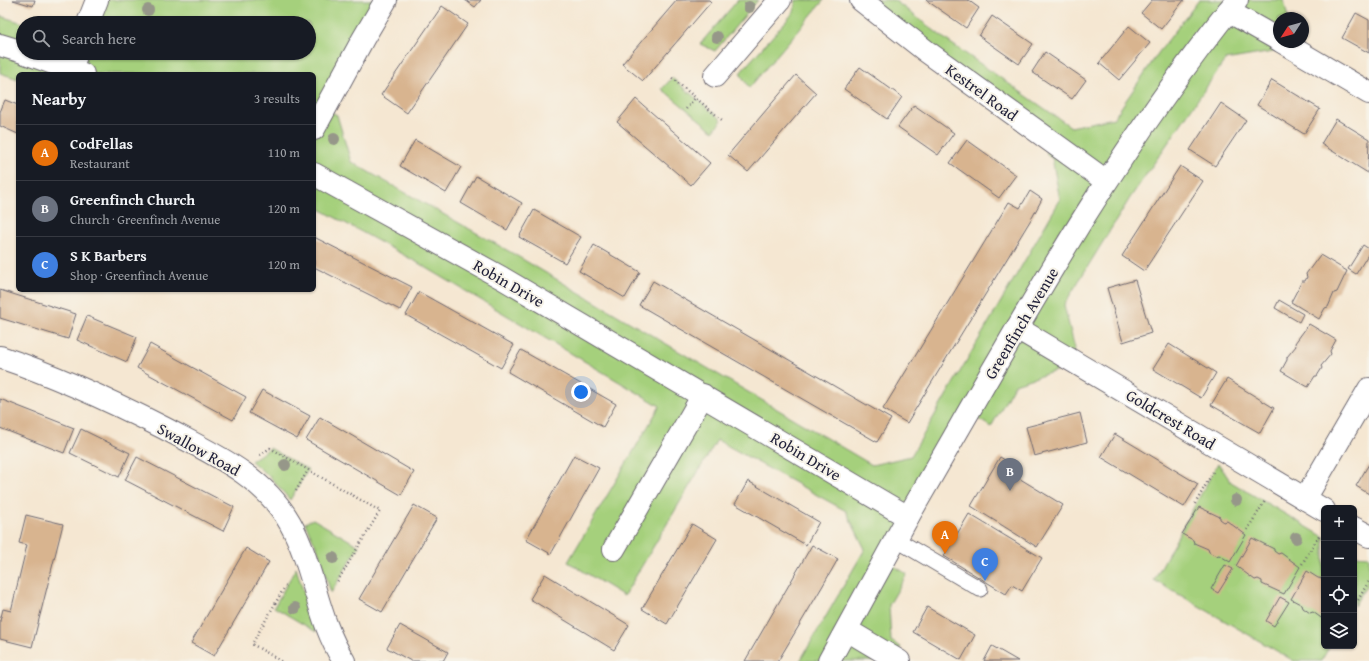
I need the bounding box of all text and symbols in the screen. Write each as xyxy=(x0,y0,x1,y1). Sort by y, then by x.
north arrow xyxy=(1273,12,1309,48)
search box xyxy=(16,16,316,60)
icon: search xyxy=(30,27,52,49)
text: Search here xyxy=(62,28,136,49)
street label: Kestrel Road xyxy=(941,58,1024,127)
text: Nearby xyxy=(32,86,86,111)
text: 3 results xyxy=(254,89,300,108)
text: CodFellas xyxy=(70,133,133,154)
text: A xyxy=(41,143,49,162)
text: 110 m xyxy=(268,143,300,162)
text: Restaurant xyxy=(70,154,130,173)
text: Greenfinch Church xyxy=(70,189,195,210)
text: B xyxy=(41,199,49,218)
text: 120 m xyxy=(268,199,300,218)
text: Church · Greenfinch Avenue xyxy=(70,210,220,229)
text: S K Barbers xyxy=(70,245,147,266)
street label: Robin Drive xyxy=(469,253,549,313)
text: C xyxy=(41,255,49,274)
text: 120 m xyxy=(268,255,300,274)
street label: Greenfinch Avenue xyxy=(978,262,1064,384)
text: Shop · Greenfinch Avenue xyxy=(70,266,208,285)
your location xyxy=(571,382,591,402)
street label: Goldcrest Road xyxy=(1122,383,1221,455)
street label: Swallow Road xyxy=(153,416,245,482)
street label: Robin Drive xyxy=(766,425,846,487)
pin: B xyxy=(997,458,1023,491)
map controls xyxy=(1321,505,1357,649)
button: + xyxy=(1321,505,1357,541)
pin: A xyxy=(932,521,958,554)
button: − xyxy=(1321,541,1357,577)
pin: C xyxy=(972,548,998,581)
button: locate xyxy=(1321,577,1357,613)
button: layers xyxy=(1321,613,1357,649)

